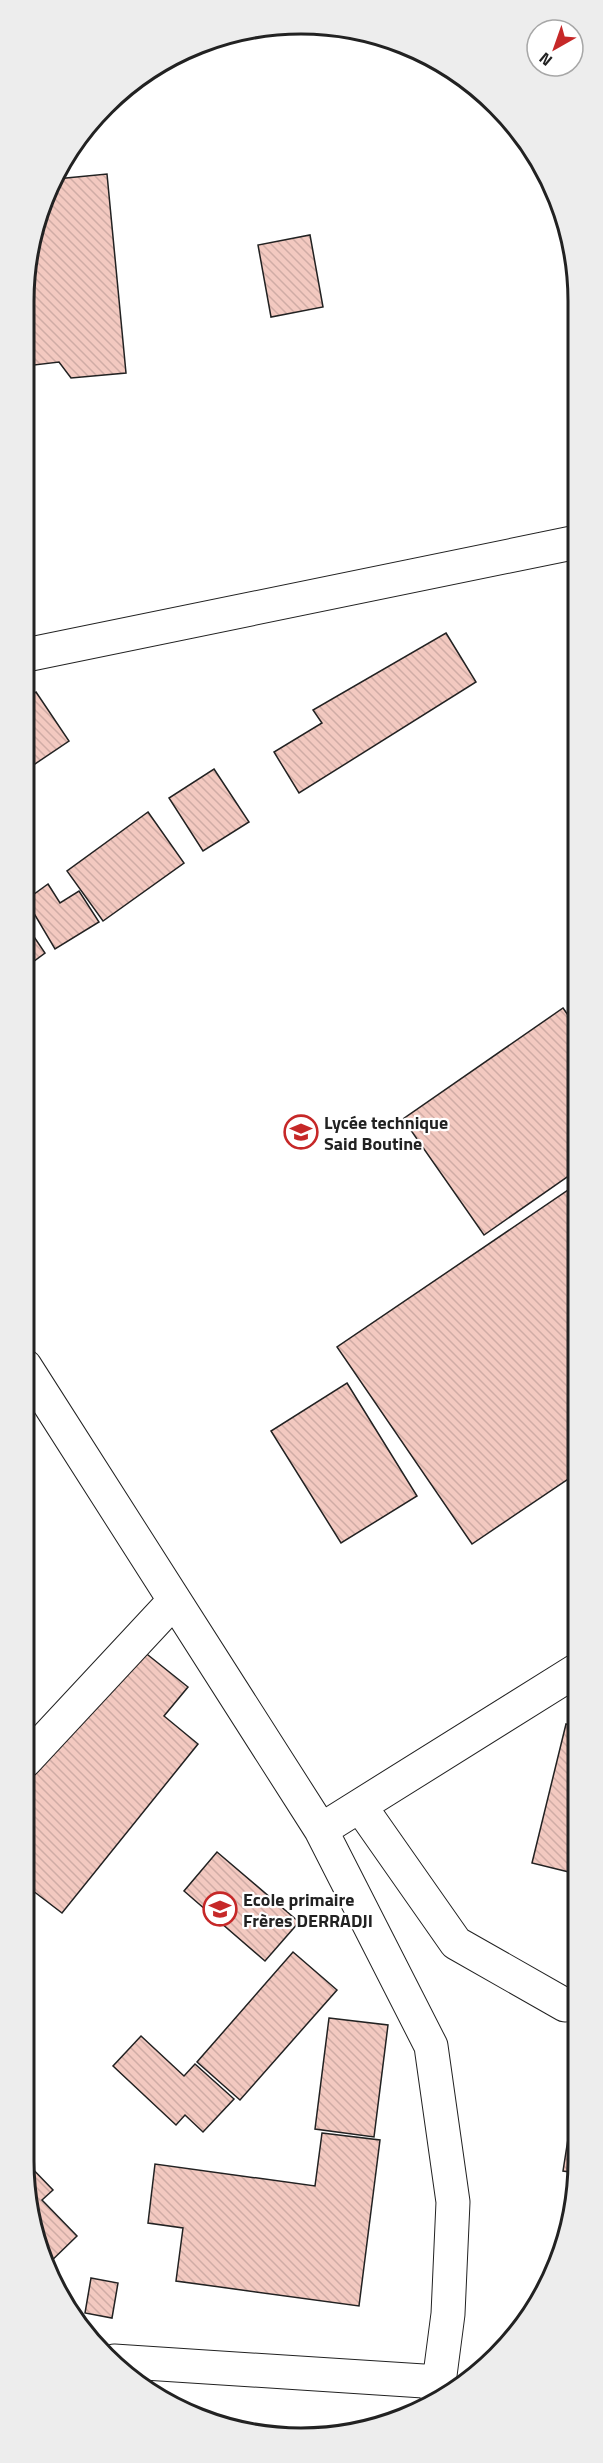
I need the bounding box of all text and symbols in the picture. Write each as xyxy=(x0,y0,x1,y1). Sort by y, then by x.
north arrow xyxy=(525,18,585,78)
text: N xyxy=(533,47,557,72)
place label: Lycée technique Said Boutine xyxy=(324,1109,448,1157)
school or university icon: Lycée technique Said Boutine xyxy=(283,1114,319,1150)
place label: Ecole primaire Frères DERRADJI xyxy=(243,1886,373,1934)
school or university icon: Ecole primaire Frères DERRADJI xyxy=(202,1891,238,1927)

